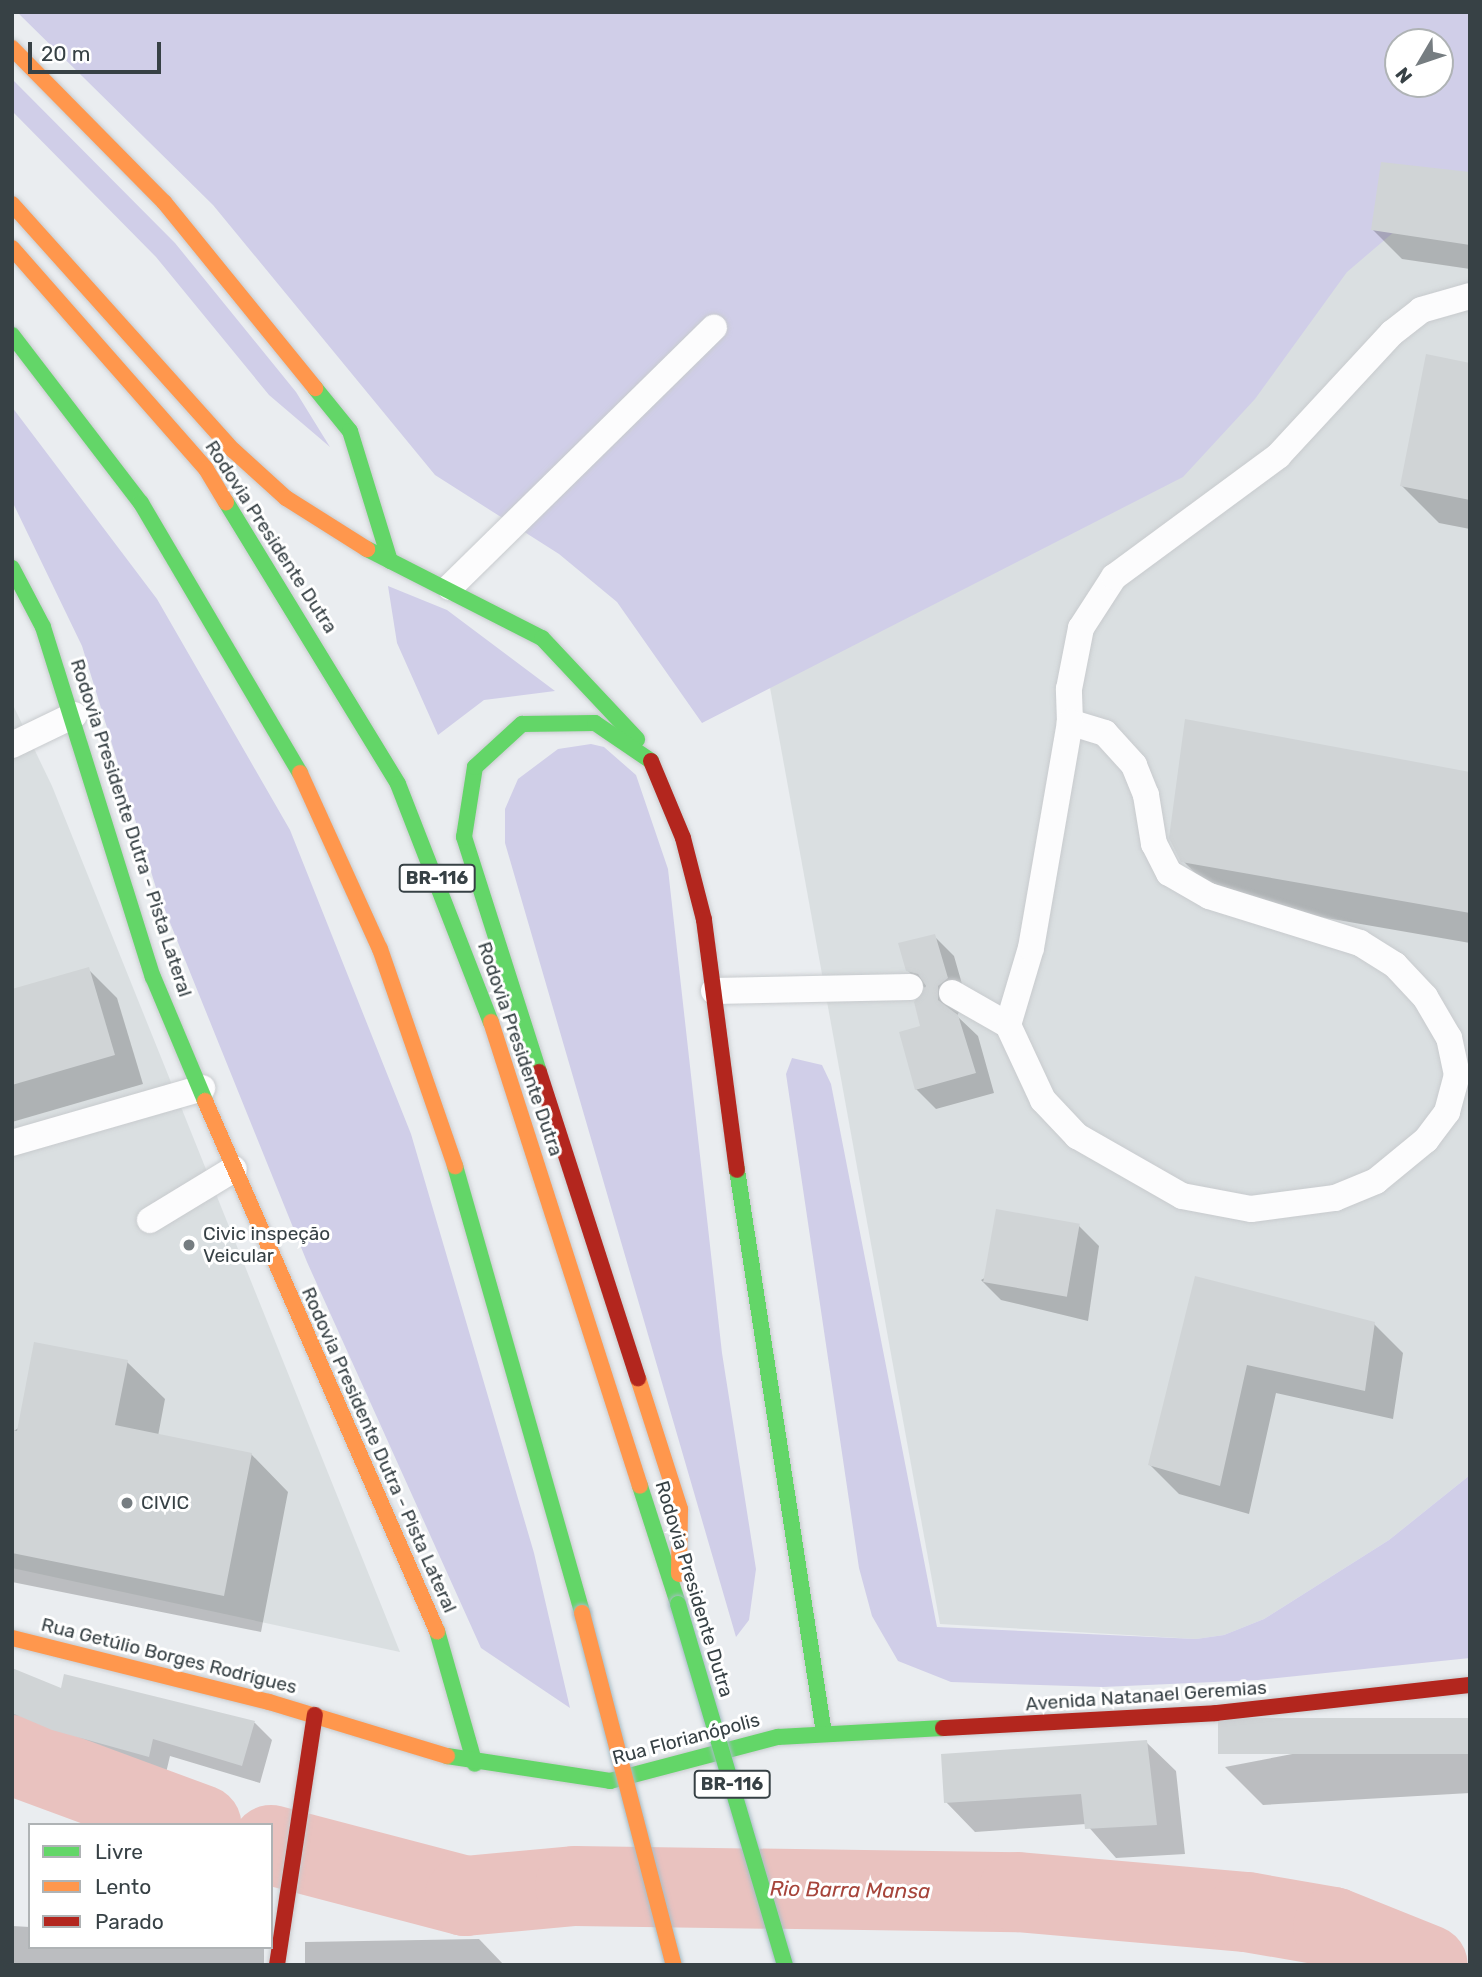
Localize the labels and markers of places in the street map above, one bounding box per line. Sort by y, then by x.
place label: Civic inspeção Veicular [203,1223,330,1267]
marker: Civic inspeção Veicular [181,1237,197,1253]
place label: CIVIC [141,1492,189,1514]
marker: CIVIC [119,1495,135,1511]

